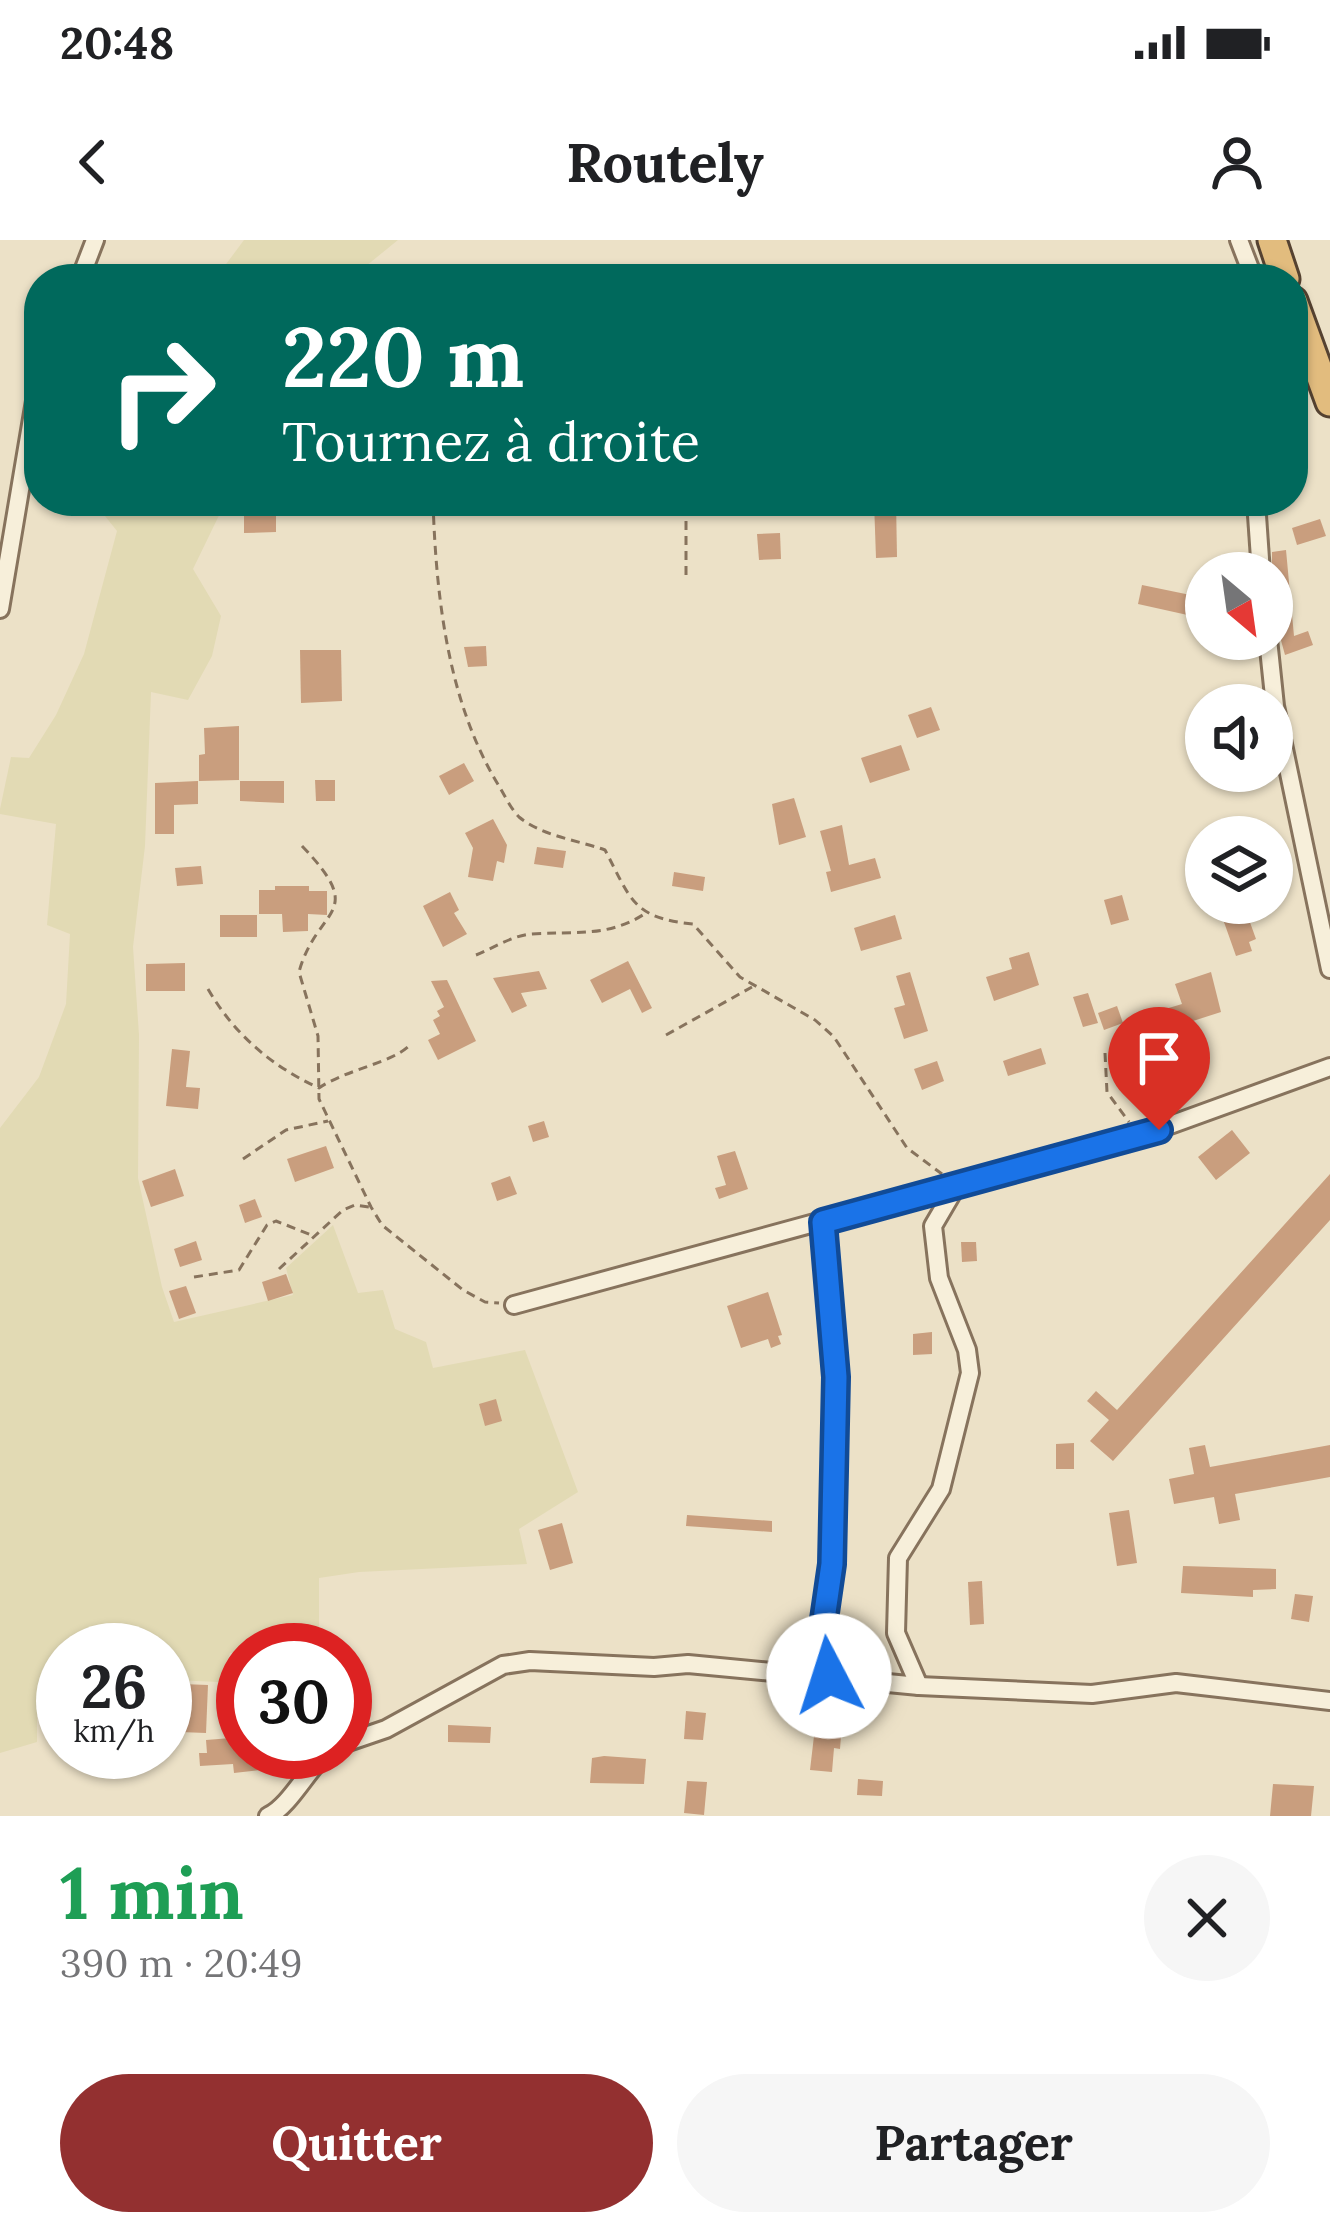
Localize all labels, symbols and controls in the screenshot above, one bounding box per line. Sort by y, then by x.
text: 20:48 [60,14,174,71]
text: Routely [566,128,764,197]
icon: back [60,129,126,195]
icon: person [1204,129,1270,195]
text: 220 m [282,302,524,410]
icon: right [84,312,240,468]
text: Tournez à droite [282,407,700,476]
north arrow [1185,552,1293,660]
map controls [1185,552,1293,924]
button: sound [1185,684,1293,792]
button: layers [1185,816,1293,924]
pin [1108,1007,1210,1130]
icon: arrive [1126,1025,1192,1091]
position arrow [766,1613,892,1739]
speed limit sign: 30 [216,1623,372,1779]
text: 26 [81,1648,147,1724]
text: km/h [73,1712,155,1750]
text: 1 min [60,1847,244,1939]
button: close [1144,1855,1270,1981]
text: 390 m · 20:49 [60,1938,302,1988]
button: Quitter [60,2074,653,2212]
button: Partager [677,2074,1270,2212]

